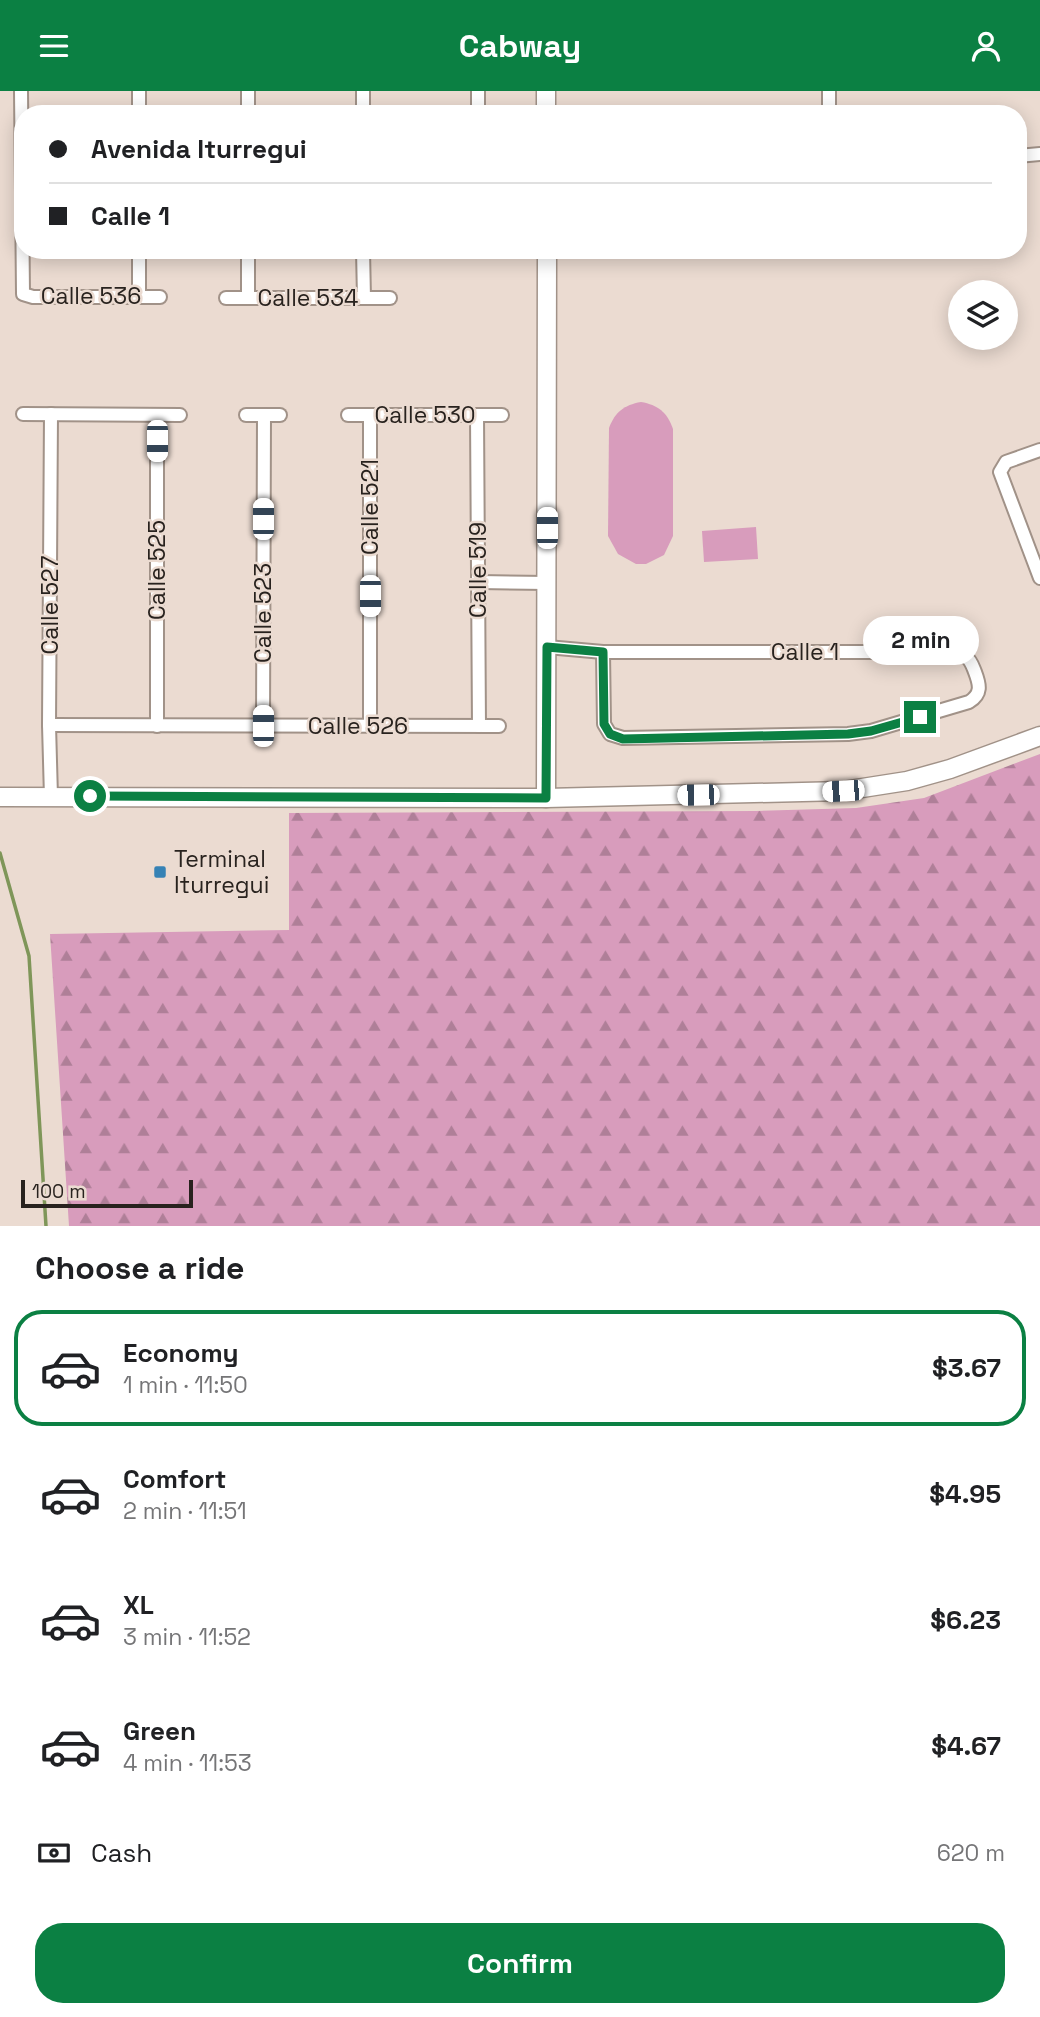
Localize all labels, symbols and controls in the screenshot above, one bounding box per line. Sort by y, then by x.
text: Cabway [459,26,581,66]
icon: menu [35,27,73,65]
icon: person [967,27,1005,65]
text: Avenida Iturregui [91,132,307,166]
text: Calle 1 [91,199,170,233]
map controls [948,280,1018,350]
button: layers [948,280,1018,350]
street label: Calle 536 [41,281,141,311]
street label: Calle 534 [258,283,358,313]
street label: Calle 530 [374,400,476,430]
car [147,420,168,462]
street label: Calle 521 [355,459,385,555]
car [253,498,274,540]
car [537,507,558,549]
street label: Calle 525 [142,520,172,620]
street label: Calle 519 [463,522,493,618]
street label: Calle 527 [35,555,65,655]
street label: Calle 523 [248,563,278,663]
car [360,575,381,617]
callout: 2 min [862,615,978,665]
text: 2 min [891,625,951,655]
street label: Calle 1 [771,637,839,667]
route end [904,701,936,733]
car [253,705,274,747]
street label: Calle 526 [308,711,408,741]
car [822,779,865,803]
route start [74,780,106,812]
car [677,784,720,806]
place label: Terminal Iturregui [174,844,269,900]
marker: Terminal Iturregui [152,864,168,880]
scale bar [21,1177,192,1209]
text: 100 m [32,1179,86,1204]
text: Choose a ride [35,1248,245,1288]
text: Economy [123,1336,239,1370]
icon: car [39,1337,102,1400]
text: $3.67 [932,1351,1001,1385]
text: 1 min · 11:50 [123,1370,248,1400]
text: Comfort [123,1462,226,1496]
icon: car [39,1463,102,1526]
text: $4.95 [929,1477,1001,1511]
text: 2 min · 11:51 [123,1496,247,1526]
text: XL [123,1588,154,1622]
icon: car [39,1589,102,1652]
text: $6.23 [930,1603,1001,1637]
text: 3 min · 11:52 [123,1622,251,1652]
text: Green [123,1714,196,1748]
icon: car [39,1715,102,1778]
text: $4.67 [931,1729,1001,1763]
text: 4 min · 11:53 [123,1748,252,1778]
icon: cash [35,1834,73,1872]
text: Cash [91,1836,152,1870]
text: 620 m [937,1838,1005,1868]
button: Confirm [35,1923,1005,2003]

